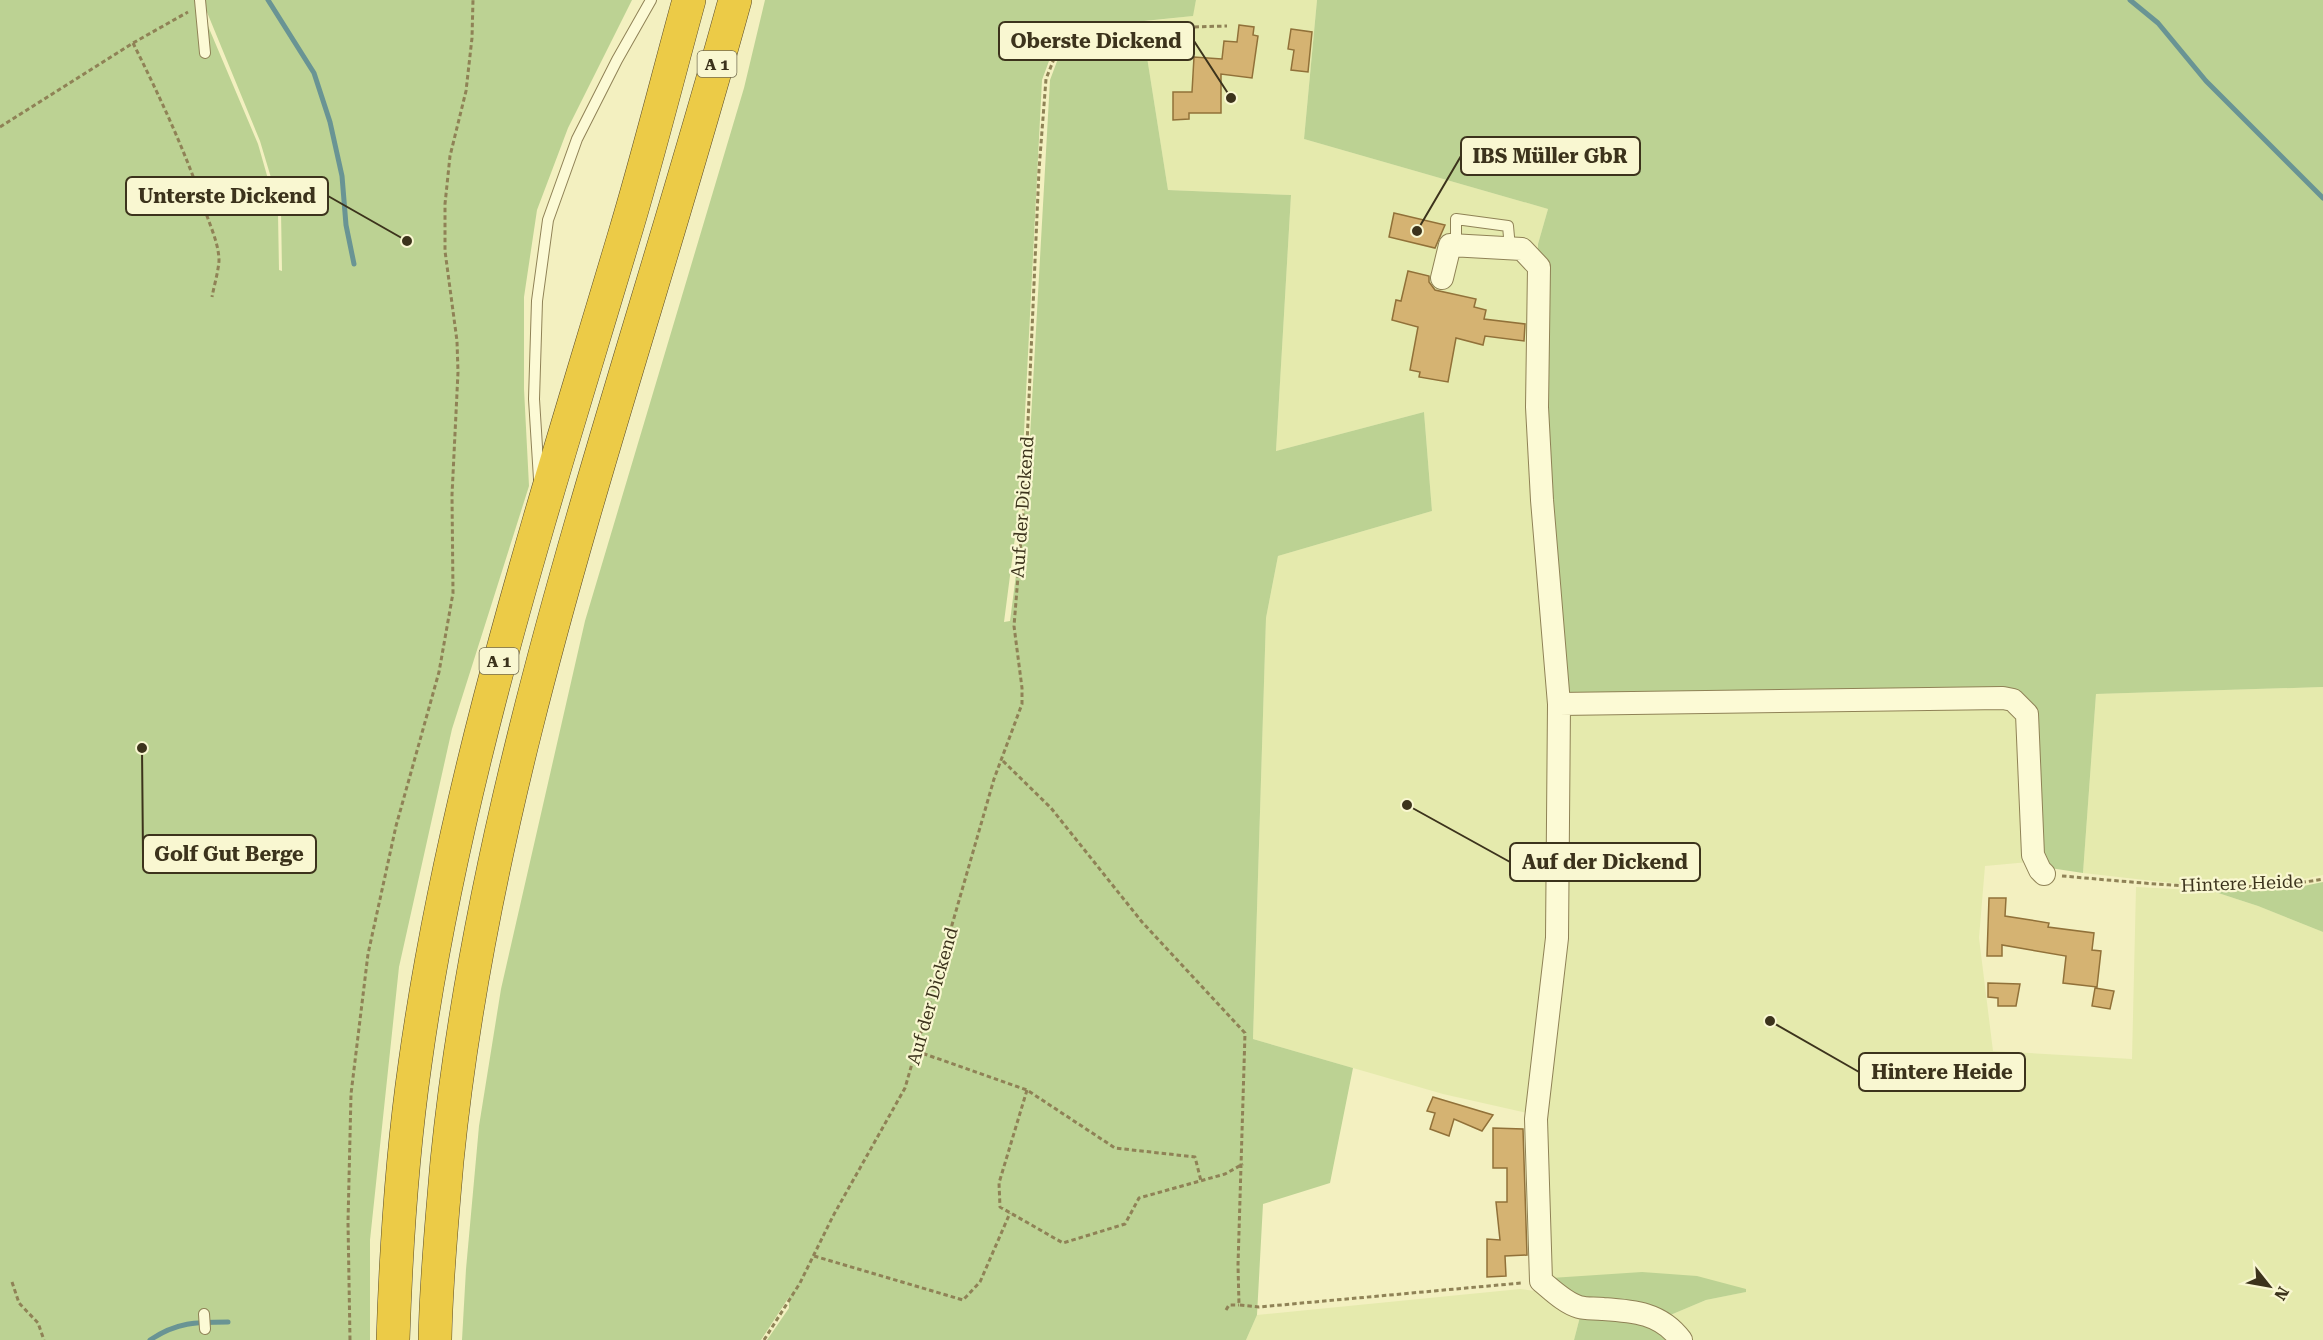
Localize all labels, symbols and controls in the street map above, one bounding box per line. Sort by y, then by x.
callout: Oberste Dickend [999,22,1194,60]
text: Oberste Dickend [1010,29,1182,53]
road number: A 1 [698,51,736,77]
callout: IBS Müller GbR [1461,137,1640,175]
text: IBS Müller GbR [1472,144,1628,168]
callout: Unterste Dickend [126,177,328,215]
text: Unterste Dickend [138,184,317,208]
street label: Auf der Dickend [1007,435,1037,579]
road number: A 1 [480,648,518,674]
callout: Golf Gut Berge [143,835,316,873]
text: Golf Gut Berge [154,842,304,866]
callout: Auf der Dickend [1510,843,1700,881]
text: Auf der Dickend [1522,850,1689,874]
street label: Hintere Heide [2181,870,2304,896]
street label: Auf der Dickend [902,924,962,1067]
callout: Hintere Heide [1859,1053,2025,1091]
text: Hintere Heide [1871,1060,2013,1084]
north arrow [2239,1256,2299,1316]
text: N [2270,1283,2293,1304]

